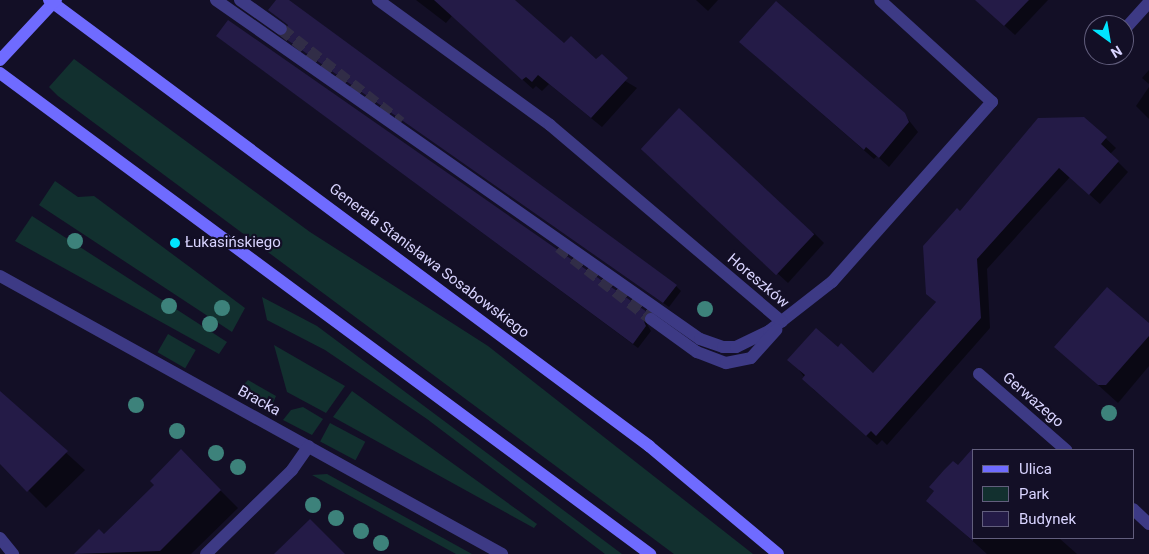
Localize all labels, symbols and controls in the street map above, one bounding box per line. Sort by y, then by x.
north arrow [1084,15,1134,65]
text: N [1108,42,1125,61]
street label: Generała Stanisława Sosabowskiego [325,180,533,342]
place label: Łukasińskiego [185,234,281,252]
marker: Łukasińskiego [169,237,181,249]
street label: Horeszków [724,250,792,312]
street label: Gerwazego [999,369,1067,431]
street label: Bracka [235,382,283,420]
legend [972,449,1134,539]
text: Ulica [1019,460,1052,478]
text: Park [1019,485,1049,503]
text: Budynek [1019,510,1076,528]

